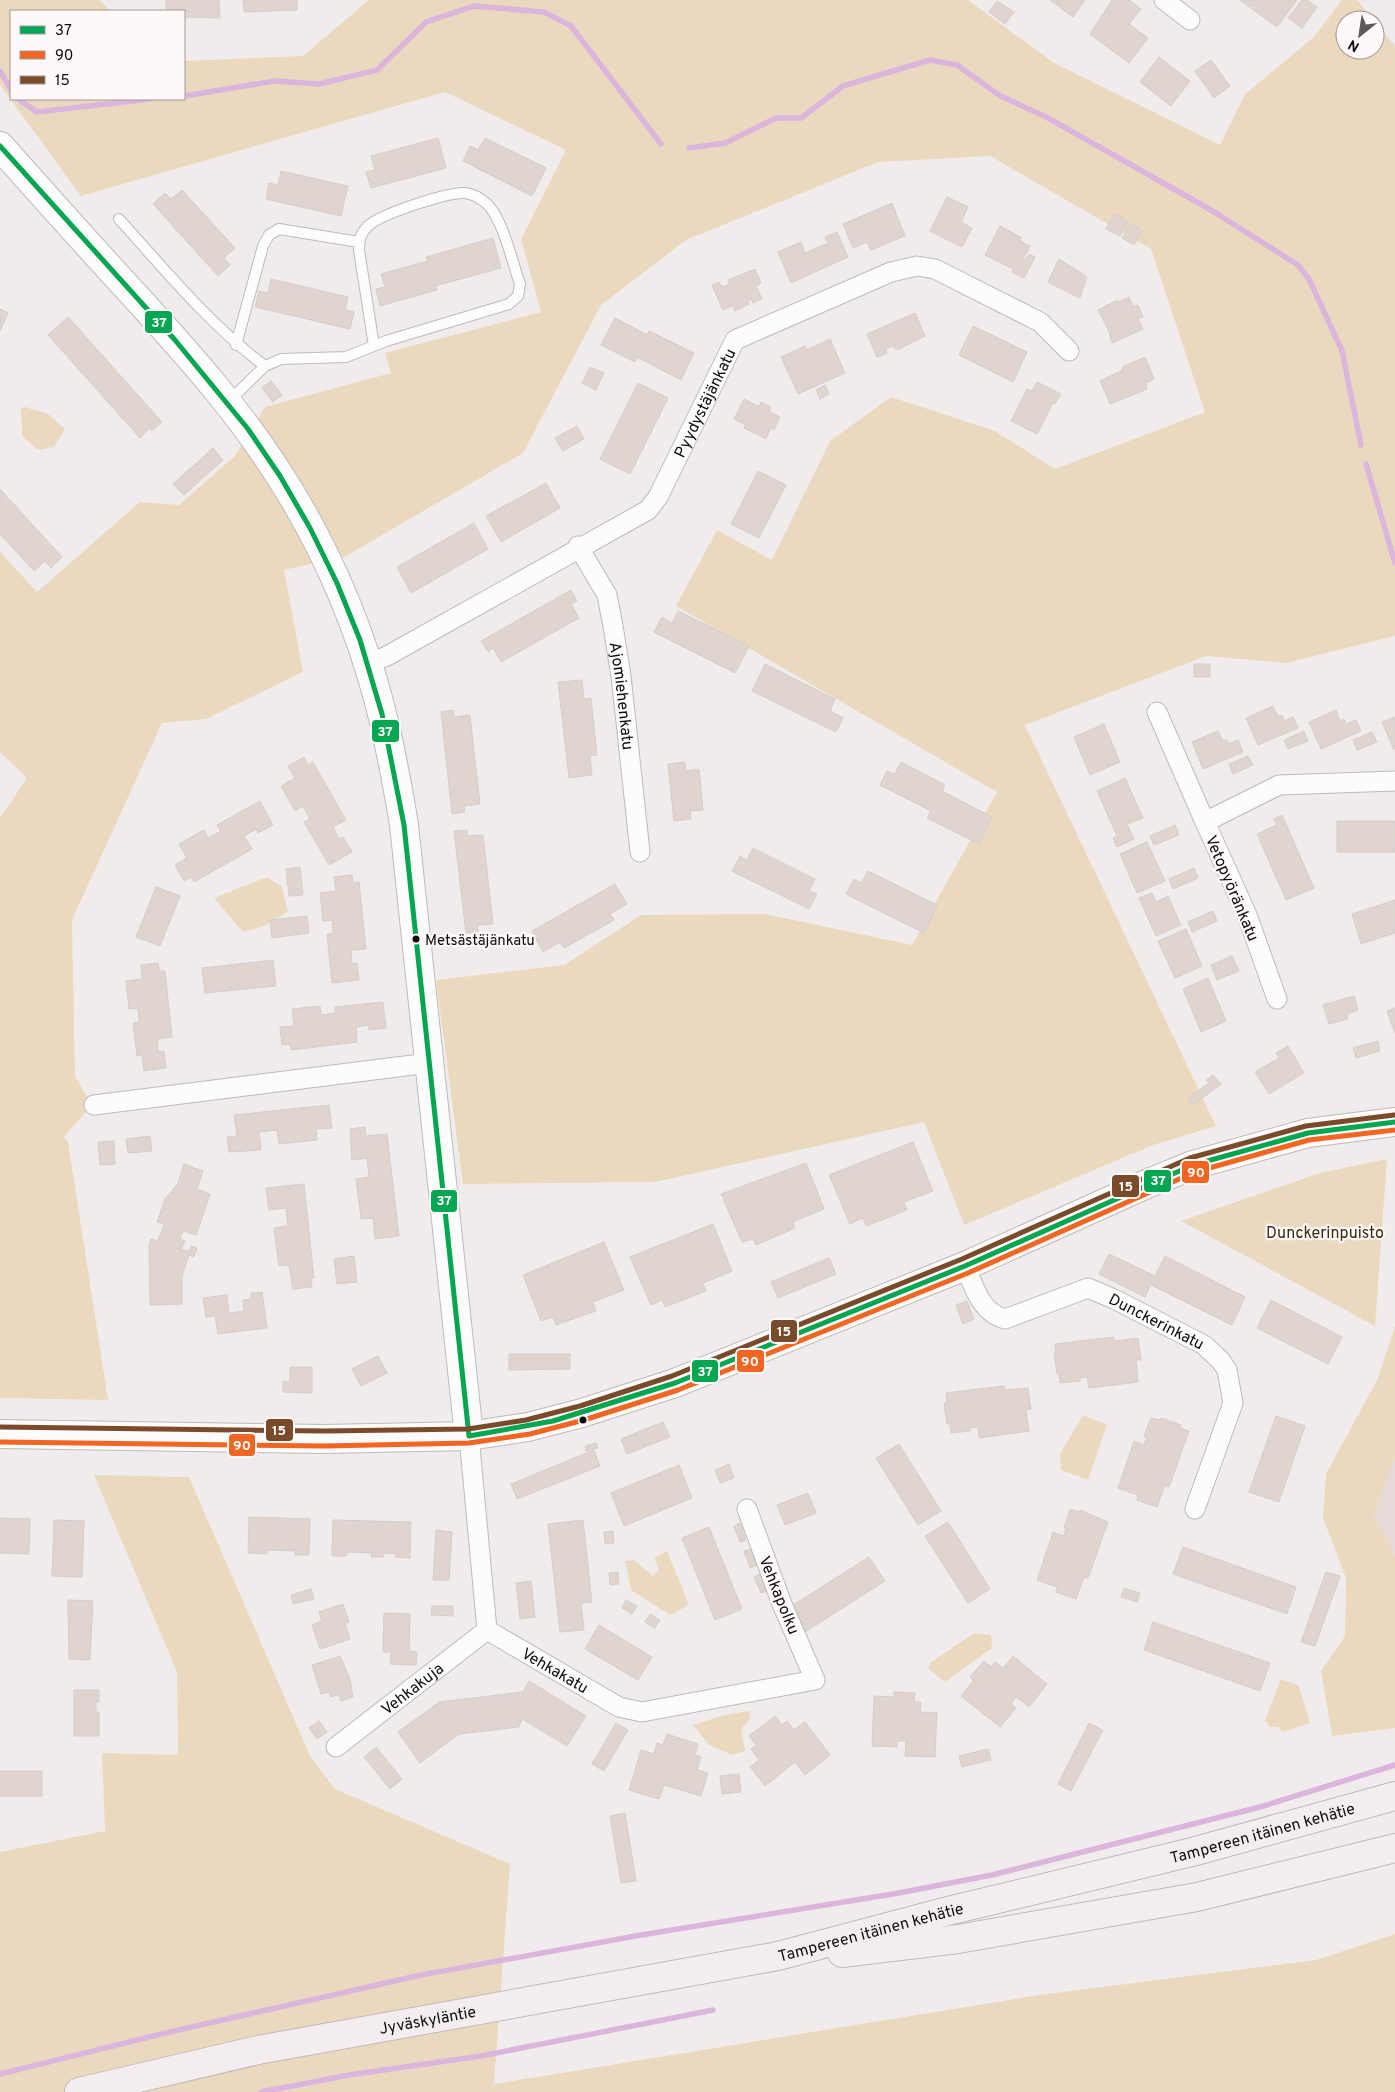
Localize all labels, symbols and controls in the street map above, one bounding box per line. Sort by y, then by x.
legend [10,10,185,100]
north arrow [1335,10,1385,60]
text: 37 [55,22,72,41]
text: N [1346,35,1363,55]
text: 90 [55,47,73,66]
text: 15 [55,72,70,91]
line badge: 37 [144,310,173,334]
text: 37 [151,315,167,332]
street label: Pyydystäjänkatu [671,346,741,462]
street label: Ajomiehenkatu [604,641,637,751]
line badge: 37 [371,719,400,743]
text: 37 [377,724,393,741]
street label: Vetopyöränkatu [1200,833,1262,945]
place label: Metsästäjänkatu [425,932,535,951]
marker: Metsästäjänkatu [411,934,421,944]
line badge: 90 [1181,1160,1210,1184]
text: 90 [1187,1165,1205,1182]
line badge: 37 [1143,1169,1172,1193]
text: 37 [1150,1173,1166,1190]
line badge: 15 [1111,1174,1140,1198]
text: 15 [1119,1179,1133,1196]
line badge: 37 [430,1189,458,1213]
text: 37 [436,1193,452,1210]
park label: Dunckerinpuisto [1266,1224,1384,1244]
street label: Dunckerinkatu [1105,1290,1207,1355]
line badge: 15 [770,1319,798,1343]
text: 15 [777,1324,791,1341]
line badge: 90 [736,1349,765,1373]
text: 90 [741,1354,759,1371]
line badge: 37 [691,1359,719,1383]
text: 37 [697,1364,713,1381]
unlabelled marker [578,1415,588,1425]
line badge: 15 [265,1418,294,1442]
text: 15 [272,1423,286,1440]
line badge: 90 [228,1433,256,1457]
text: 90 [233,1438,251,1455]
street label: Vehkapolku [753,1554,803,1638]
street label: Vehkakatu [517,1644,591,1699]
street label: Vehkakuja [378,1659,448,1720]
street label: Tampereen itäinen kehätie [1168,1800,1357,1869]
street label: Tampereen itäinen kehätie [776,1900,966,1968]
street label: Jyväskyläntie [378,2003,478,2040]

